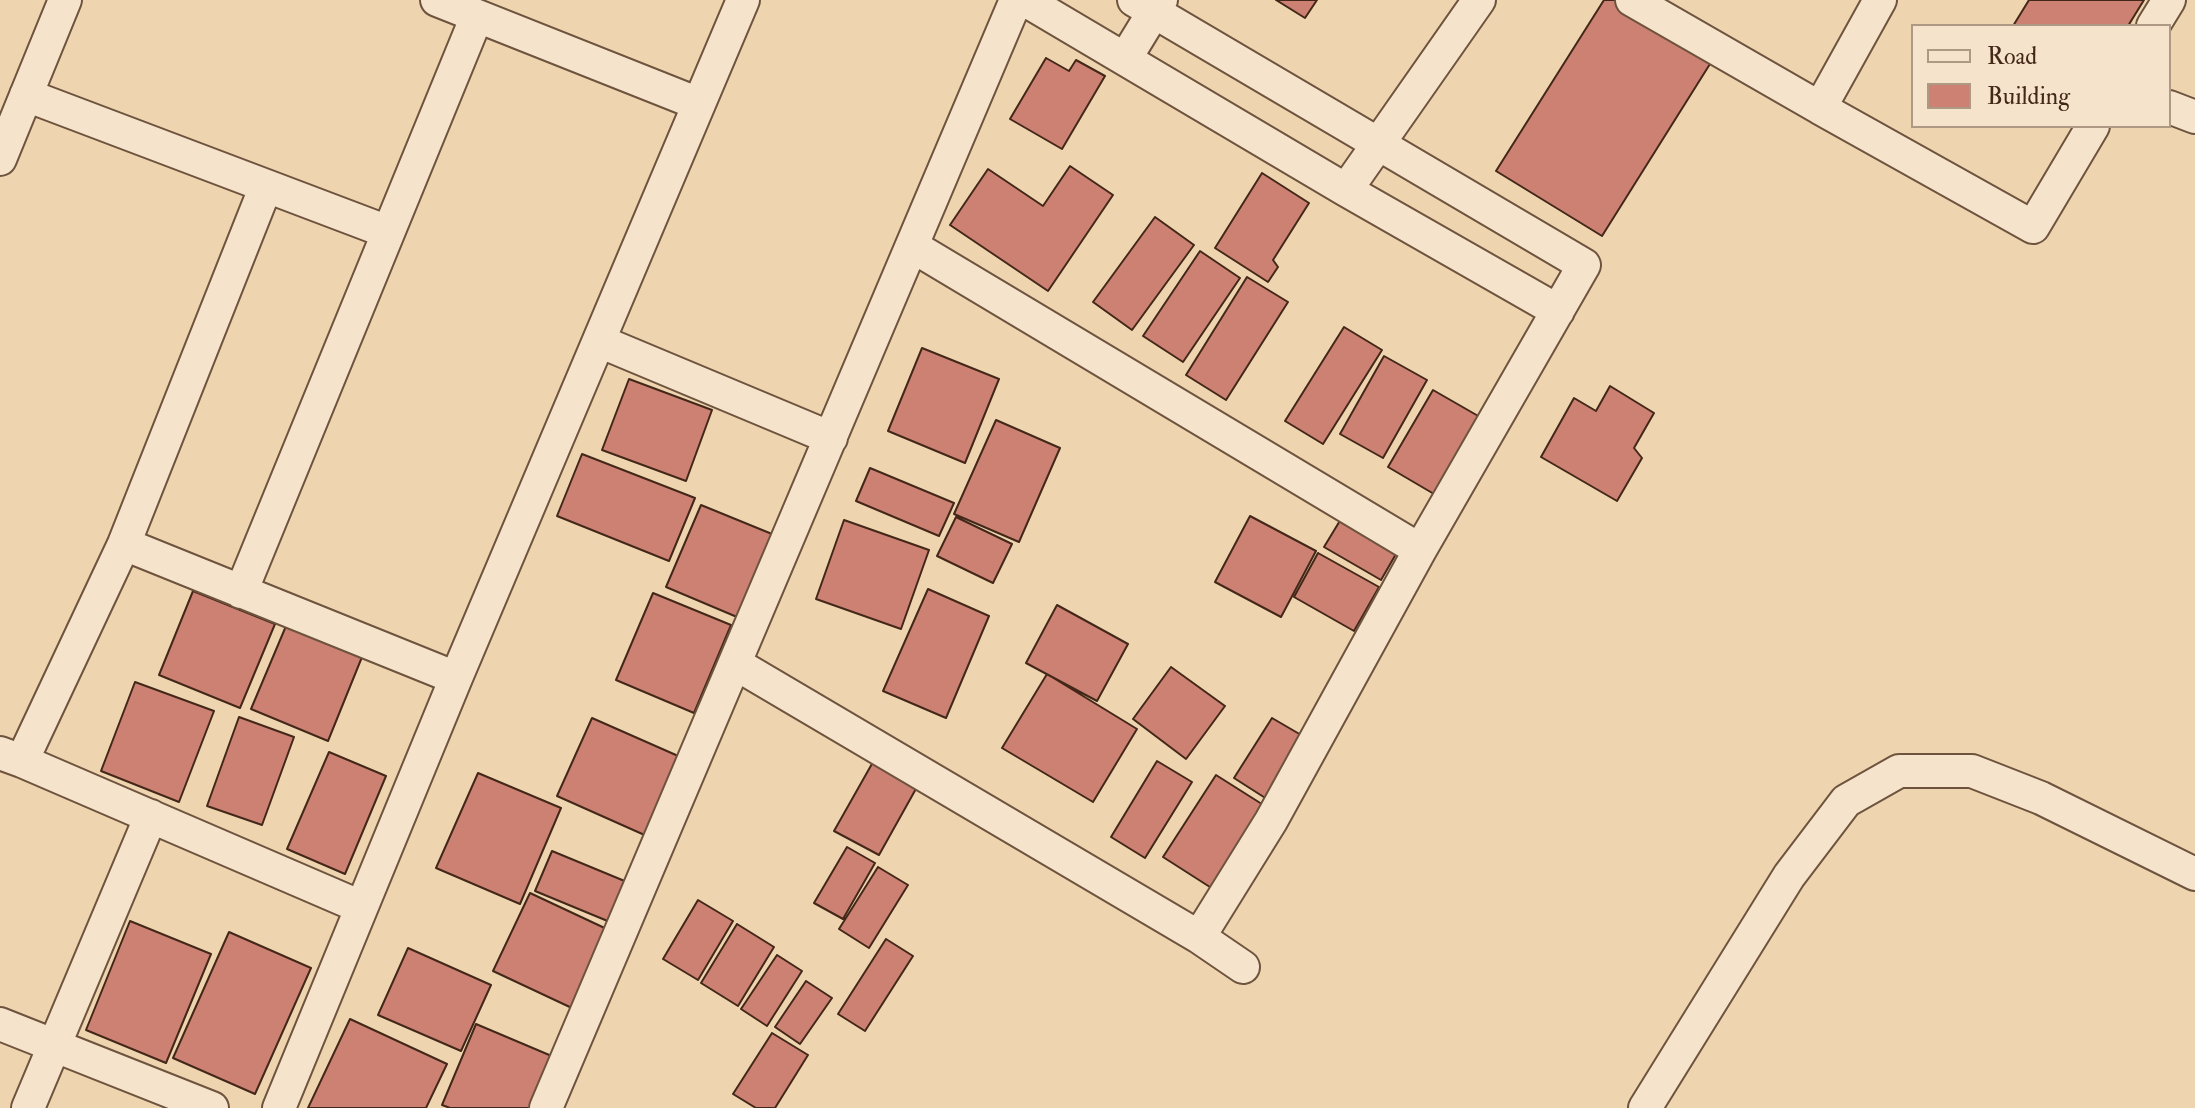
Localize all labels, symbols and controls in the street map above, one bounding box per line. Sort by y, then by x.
legend [1911,24,2171,128]
text: Road [1987,41,2037,72]
text: Building [1987,81,2070,112]

